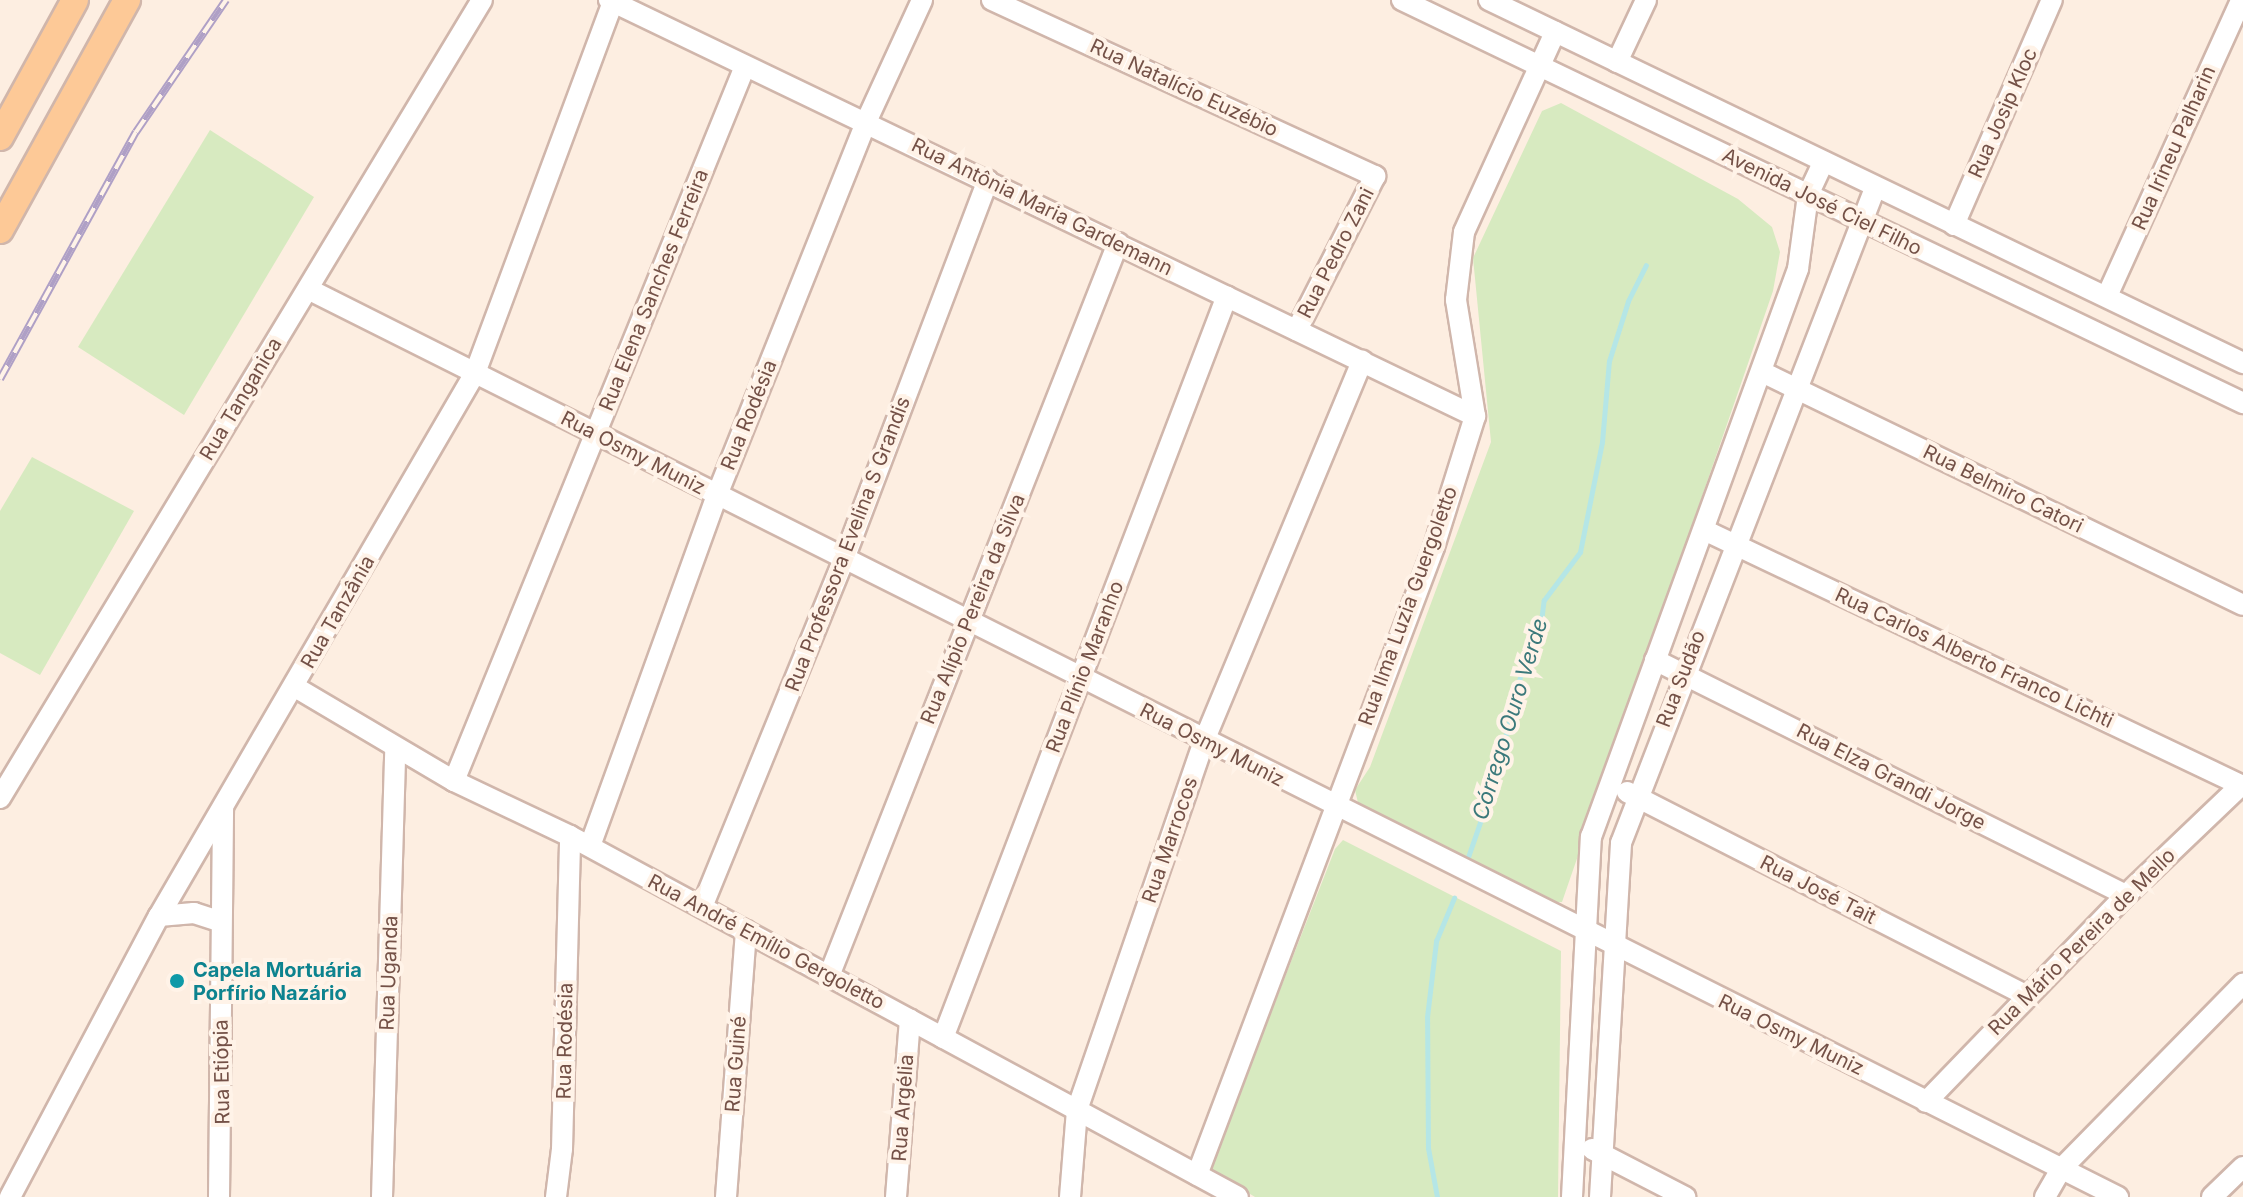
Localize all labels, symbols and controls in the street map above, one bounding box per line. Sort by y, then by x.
street label: Rua Natalício Euzébio [1086,34,1282,142]
street label: Rua Josip Kloc [1964,44,2042,182]
street label: Rua Irineu Palharin [2127,62,2221,234]
street label: Rua Antônia Maria Gardemann [908,133,1176,281]
street label: Avenida José Ciel Filho [1718,143,1926,261]
street label: Rua Elena Sanches Ferreira [594,166,714,414]
street label: Rua Pedro Zani [1293,184,1379,322]
street label: Rua Tanganica [195,333,287,465]
street label: Rua Rodésia [716,356,782,474]
street label: Rua Professora Evelina S Grandis [781,393,915,695]
street label: Rua Osmy Muniz [557,406,709,500]
street label: Rua Belmiro Catori [1919,440,2087,538]
street label: Rua Ilma Luzia Guergoletto [1353,483,1463,729]
street label: Rua Alípio Pereira da Silva [916,490,1030,728]
street label: Rua Tanzânia [296,551,380,673]
street label: Rua Plínio Maranho [1041,578,1129,756]
street label: Rua Carlos Alberto Franco Lichti [1831,583,2117,733]
water label: Córrego Ouro Verde [1467,615,1553,823]
street label: Rua Sudão [1652,627,1710,731]
street label: Rua Osmy Muniz [1136,698,1288,792]
street label: Rua Elza Grandi Jorge [1792,719,1990,835]
street label: Rua Marrocos [1137,774,1203,906]
street label: Rua Mário Pereira de Mello [1984,844,2180,1040]
street label: Rua José Tait [1756,851,1880,929]
street label: Rua André Emílio Gergoletto [644,869,888,1015]
street label: Rua Uganda [375,915,403,1031]
place label: Capela Mortuária Porfírio Nazário [193,958,362,1005]
marker: Capela Mortuária Porfírio Nazário [168,972,186,990]
street label: Rua Rodésia [552,982,578,1100]
street label: Rua Osmy Muniz [1714,989,1868,1081]
street label: Rua Guiné [721,1015,751,1113]
street label: Rua Etiópia [209,1019,235,1125]
street label: Rua Argélia [887,1054,919,1162]

